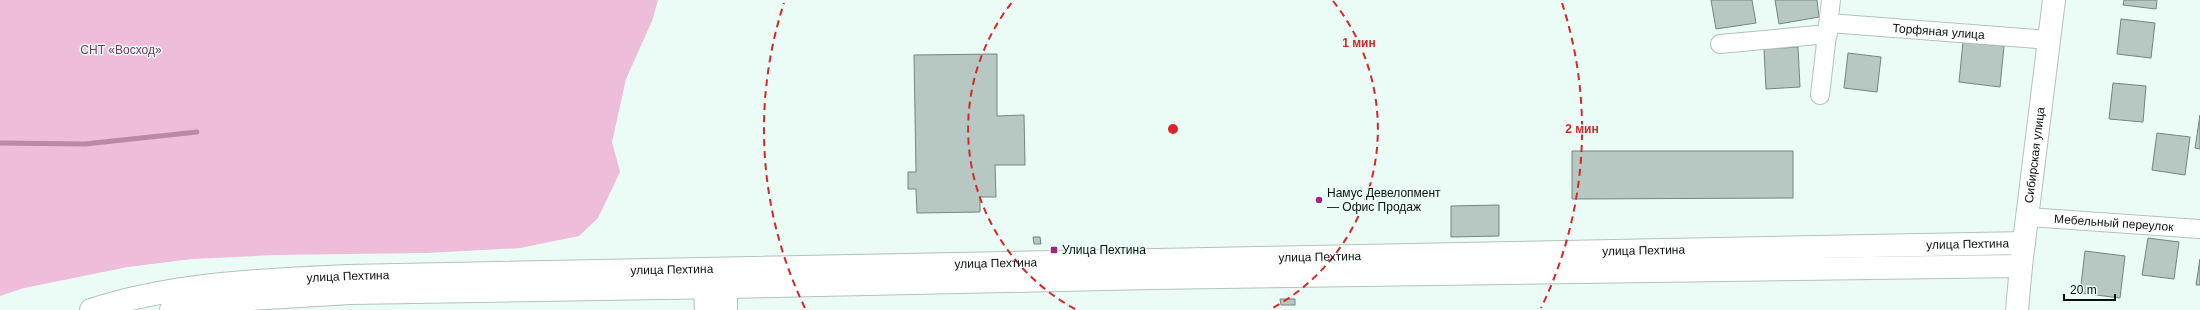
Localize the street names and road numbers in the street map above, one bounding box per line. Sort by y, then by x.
street label: Торфяная улица [1892,21,1986,42]
street label: Сибирская улица [2022,106,2048,204]
street label: Мебельный переулок [2054,212,2175,234]
street label: улица Пехтина [1926,236,2009,252]
street label: улица Пехтина [1602,243,1686,258]
street label: улица Пехтина [1278,249,1362,265]
street label: улица Пехтина [954,255,1038,271]
street label: улица Пехтина [630,262,714,277]
street label: улица Пехтина [306,268,390,285]

